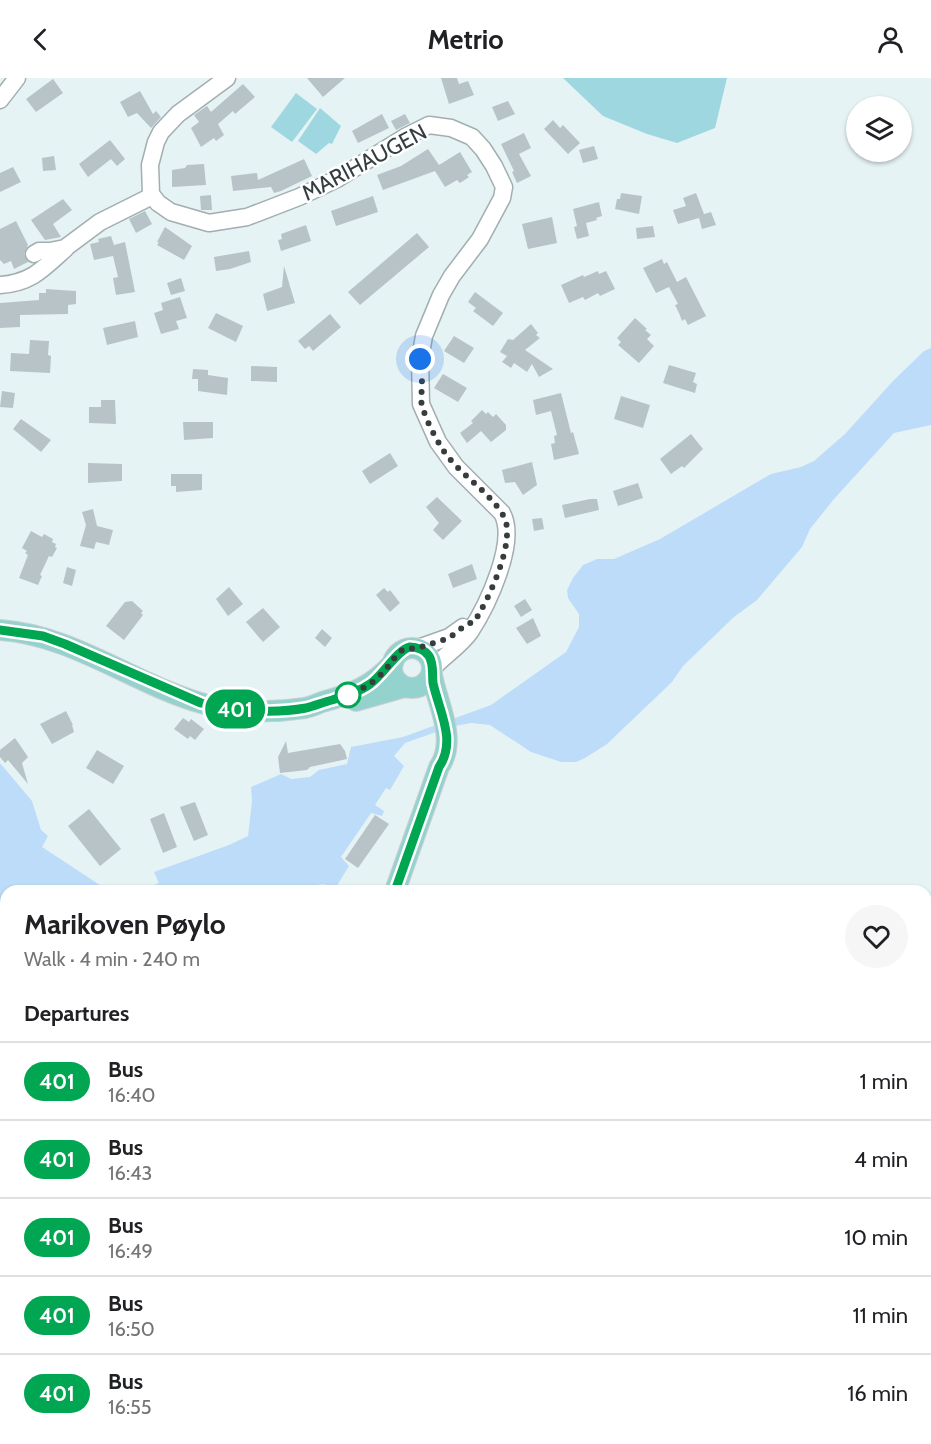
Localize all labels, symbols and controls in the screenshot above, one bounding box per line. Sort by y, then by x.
icon: back [24,23,57,56]
text: Metrio [427,23,504,56]
icon: person [874,23,907,56]
map controls [846,96,912,162]
button: layers [846,96,912,162]
street label: MARIHAUGEN [297,118,431,207]
your location [405,344,435,374]
unlabelled marker [335,682,361,708]
line badge: 401 [200,690,270,728]
text: 401 [217,697,253,722]
button: heart [845,905,908,968]
text: Marikoven Pøylo [24,907,226,941]
text: Walk · 4 min · 240 m [24,947,200,971]
text: Departures [24,1000,129,1027]
text: Bus [108,1056,143,1083]
text: 1 min [860,1068,908,1095]
text: 401 [39,1069,75,1094]
text: 16:40 [108,1083,156,1107]
text: Bus [108,1134,143,1161]
text: 4 min [854,1146,908,1173]
text: 401 [39,1147,75,1172]
text: 16:43 [108,1161,152,1185]
text: Bus [108,1212,143,1239]
text: 10 min [844,1224,908,1251]
text: 401 [39,1225,75,1250]
text: 16:49 [108,1239,153,1263]
text: Bus [108,1290,143,1317]
text: 11 min [852,1302,908,1329]
text: 401 [39,1303,75,1328]
text: 16:50 [108,1317,155,1341]
text: Bus [108,1368,143,1395]
text: 16 min [847,1380,908,1407]
text: 401 [39,1381,75,1406]
text: 16:55 [108,1395,152,1419]

